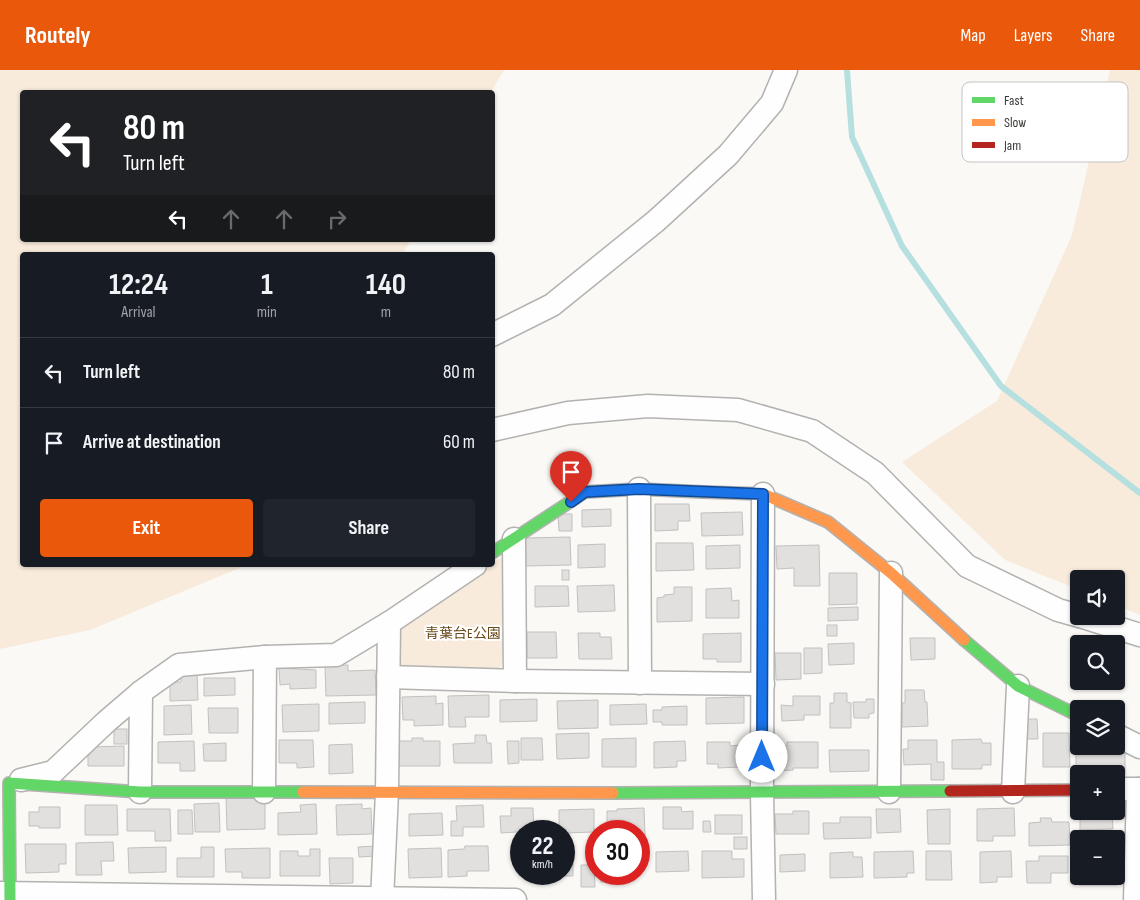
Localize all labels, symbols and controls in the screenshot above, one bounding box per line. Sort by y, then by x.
text: Routely [25,21,90,50]
text: Map [961,25,986,46]
text: Layers [1014,25,1053,46]
text: Share [1081,25,1115,46]
legend [962,82,1128,162]
text: Fast [1004,92,1024,109]
text: 80 m [123,107,185,150]
icon: left [40,110,105,175]
text: Slow [1004,114,1026,131]
text: Jam [1003,137,1021,154]
text: Turn left [123,150,185,177]
icon: left [164,205,192,233]
icon: ahead [217,205,245,233]
icon: ahead [270,205,298,233]
icon: right [323,205,351,233]
text: 12:24 [109,267,168,303]
text: 1 [261,267,273,303]
text: 140 [366,267,406,303]
text: Arrival [121,303,156,322]
text: min [257,303,277,322]
text: m [381,303,391,322]
icon: left [40,359,68,387]
text: Turn left [83,361,140,384]
text: 80 m [443,361,475,384]
icon: arrive [40,429,68,457]
text: Arrive at destination [83,431,221,454]
text: 60 m [443,431,475,454]
pin [550,451,592,502]
icon: arrive [557,458,585,486]
button: Exit [40,499,253,557]
button: Share [263,499,475,557]
map controls [1070,570,1125,885]
button: sound [1070,570,1125,625]
park label: 青葉台E公園 [425,625,501,642]
button: search [1070,635,1125,690]
button: layers [1070,700,1125,755]
position arrow [735,730,787,782]
button: + [1070,765,1125,820]
speed limit sign: 30 [585,820,650,885]
button: − [1070,830,1125,885]
text: 22 [532,831,553,862]
text: km/h [532,857,553,872]

